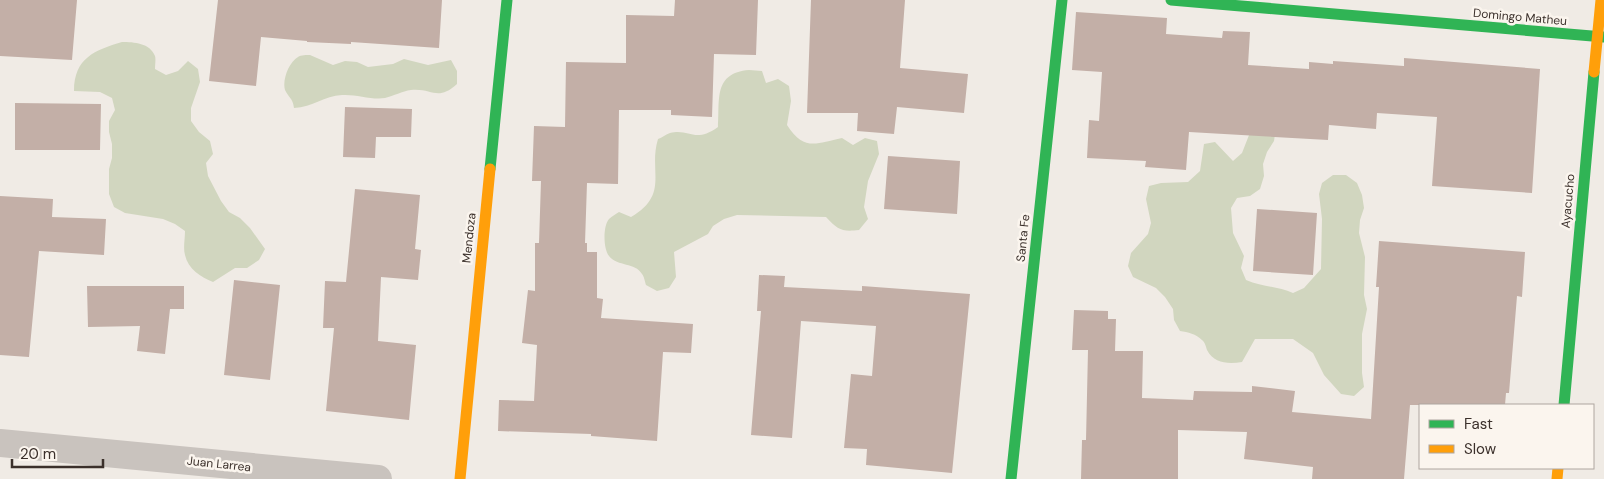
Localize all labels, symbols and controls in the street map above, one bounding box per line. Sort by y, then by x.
street label: Domingo Matheu [1472,5,1568,29]
street label: Ayacucho [1558,173,1578,229]
street label: Mendoza [458,212,480,264]
street label: Santa Fe [1013,213,1033,263]
legend [1419,404,1594,469]
text: Fast [1464,414,1493,434]
scale bar [12,436,104,468]
text: Slow [1464,439,1497,459]
text: 20 m [20,444,56,464]
street label: Juan Larrea [186,453,252,475]

